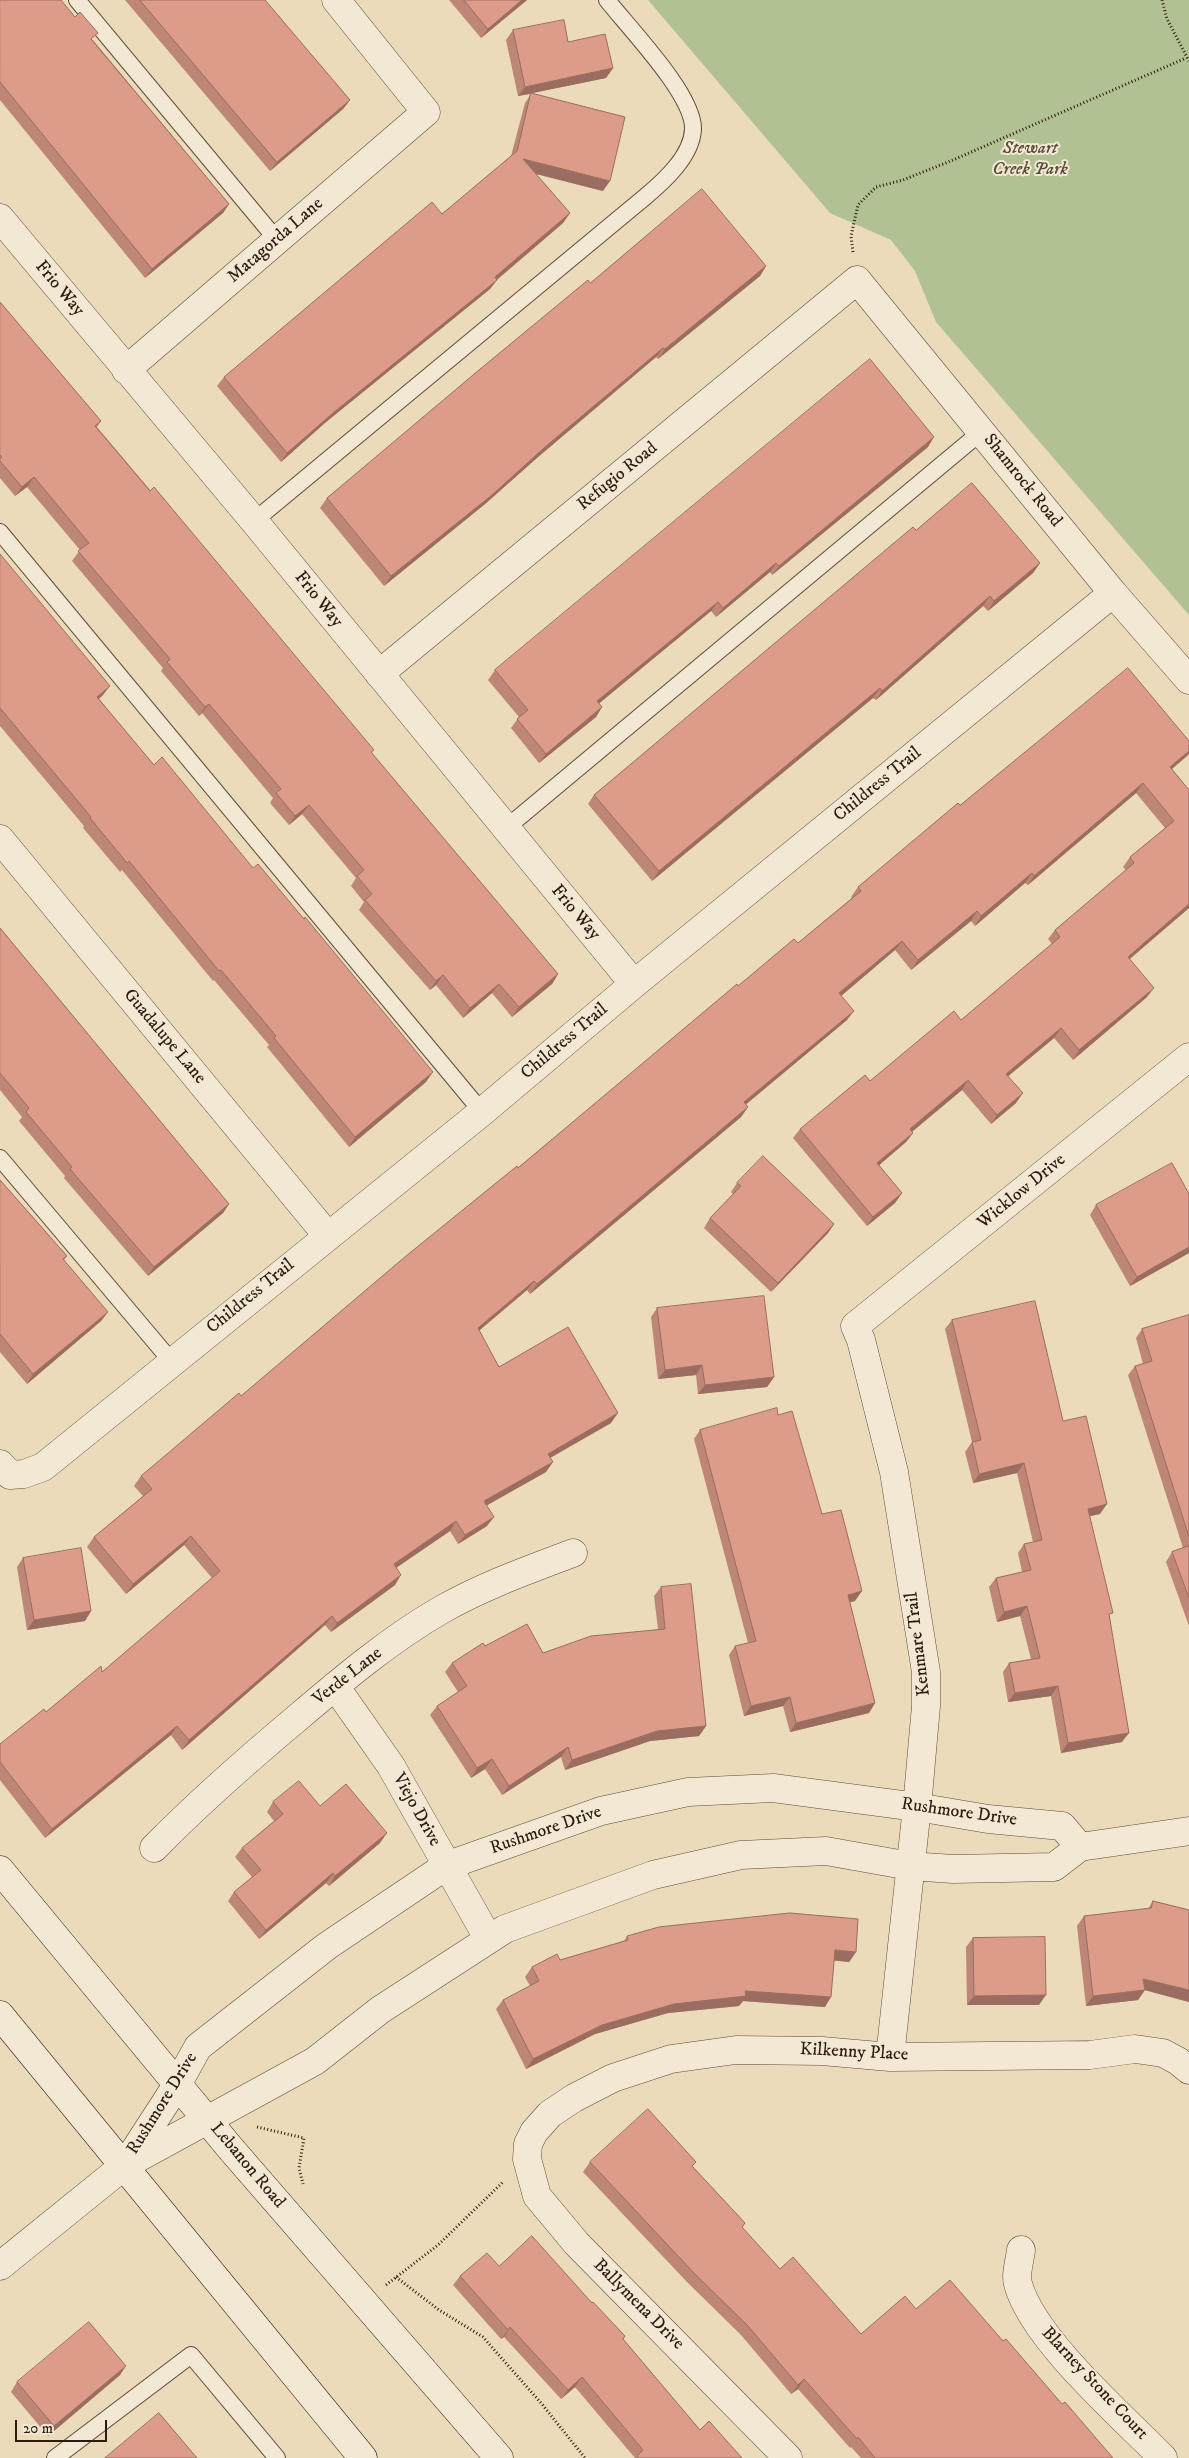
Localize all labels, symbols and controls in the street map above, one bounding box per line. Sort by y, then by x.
park label: Stewart Creek Park [992,138,1068,180]
street label: Matagorda Lane [224,194,328,288]
street label: Frio Way [30,257,88,321]
street label: Shamrock Road [978,430,1066,532]
street label: Refugio Road [573,438,663,516]
street label: Frio Way [289,568,347,632]
street label: Childress Trail [830,743,926,827]
street label: Frio Way [546,881,604,945]
street label: Guadalupe Lane [118,985,210,1089]
street label: Childress Trail [517,999,613,1085]
street label: Wicklow Drive [974,1150,1070,1234]
street label: Childress Trail [203,1255,299,1339]
street label: Kenmare Trail [902,1591,936,1697]
street label: Verde Lane [309,1643,387,1711]
street label: Viejo Drive [387,1770,445,1850]
street label: Rushmore Drive [900,1794,1018,1832]
street label: Rushmore Drive [487,1802,605,1860]
street label: Kilkenny Place [799,2039,909,2067]
street label: Rushmore Drive [123,2049,203,2159]
street label: Lebanon Road [205,2119,289,2213]
street label: Ballymena Drive [588,2255,688,2355]
street label: Blarney Stone Court [1036,2323,1152,2445]
scale bar [18,2410,110,2442]
text: 20 m [23,2419,53,2438]

